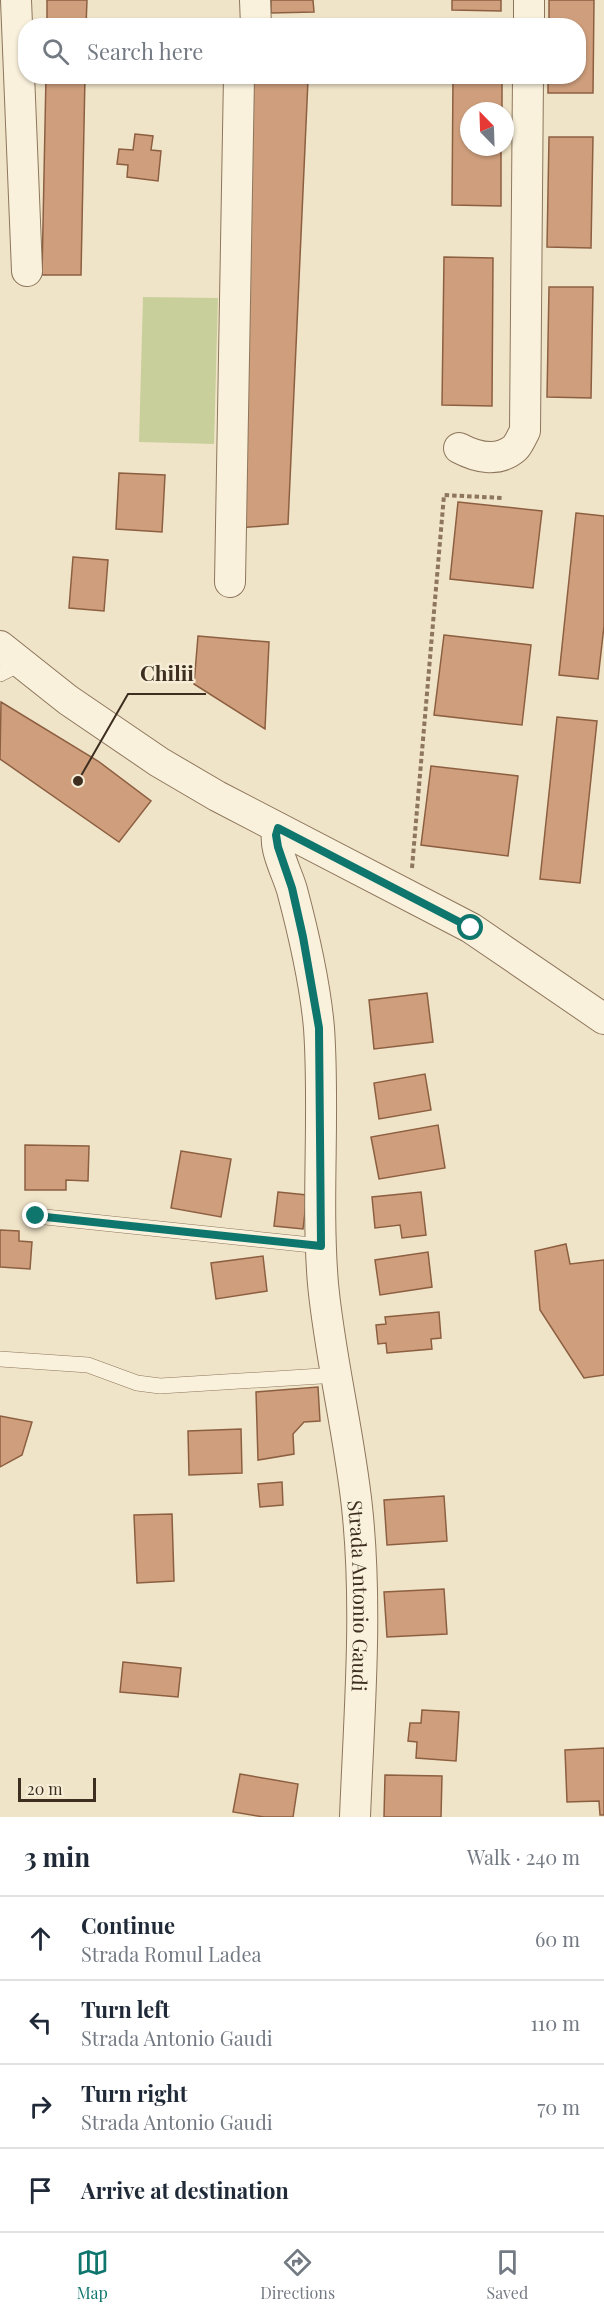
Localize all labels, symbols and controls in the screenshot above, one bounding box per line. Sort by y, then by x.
search box [18,18,586,84]
icon: search [39,35,72,68]
text: Search here [87,36,203,66]
north arrow [460,102,514,156]
callout: Chilii [128,655,206,694]
text: Chilii [140,658,194,686]
route start [457,914,483,940]
route end [22,1202,48,1228]
street label: Strada Antonio Gaudi [343,1499,376,1692]
scale bar [18,1775,96,1802]
text: 20 m [27,1778,62,1799]
text: 3 min [24,1839,90,1874]
text: Walk · 240 m [467,1843,580,1870]
text: Continue [81,1910,175,1940]
icon: ahead [24,1922,57,1955]
text: 60 m [535,1925,580,1952]
text: Strada Romul Ladea [81,1940,261,1967]
text: Turn left [81,1994,170,2024]
icon: left [24,2006,57,2039]
text: 110 m [530,2009,580,2036]
text: Strada Antonio Gaudi [81,2024,273,2051]
text: Turn right [81,2078,187,2108]
icon: right [24,2090,57,2123]
text: 70 m [537,2093,580,2120]
text: Strada Antonio Gaudi [81,2108,273,2135]
icon: arrive [24,2174,57,2207]
text: Arrive at destination [81,2175,289,2205]
tab: Map [76,2246,109,2303]
tab: Directions [260,2246,335,2303]
tab: Saved [487,2246,528,2303]

